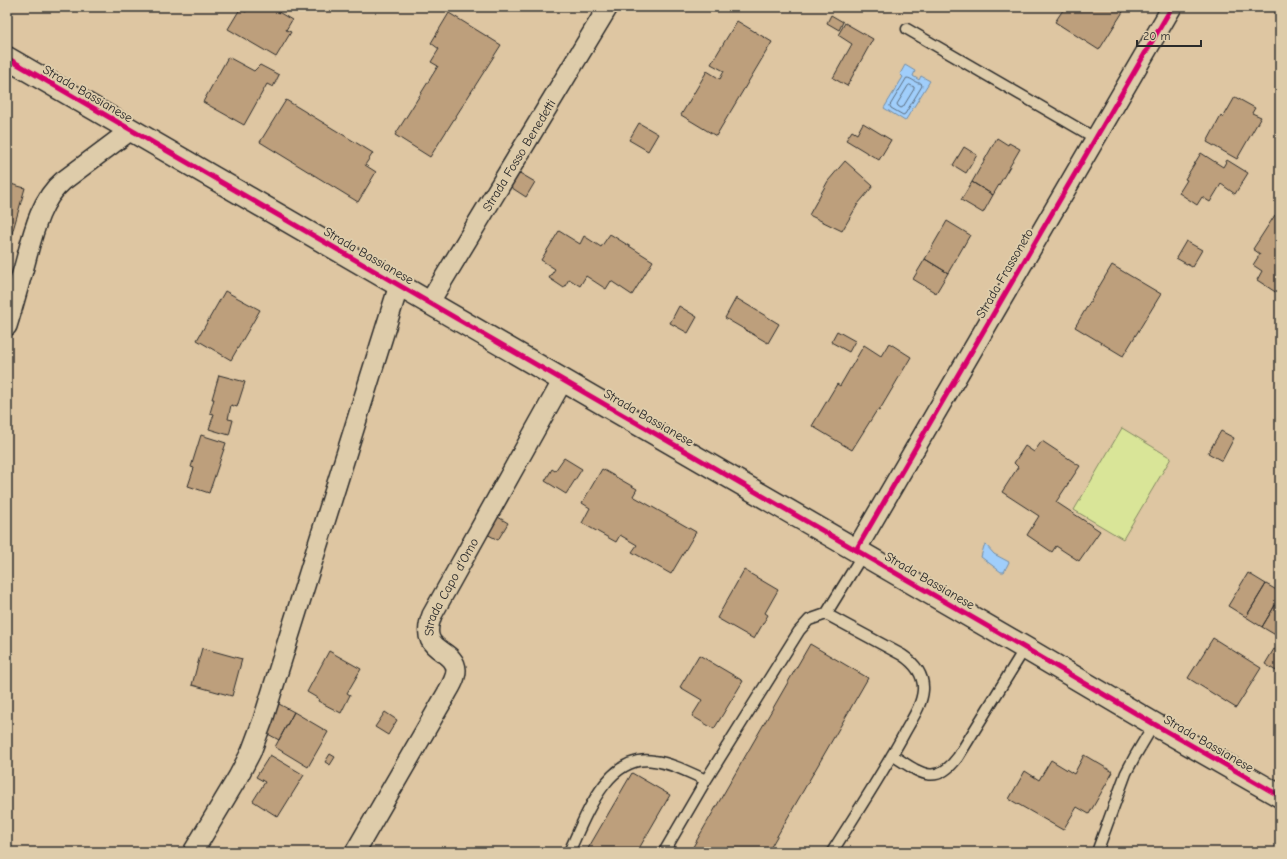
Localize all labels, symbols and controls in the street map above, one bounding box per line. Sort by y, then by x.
scale bar [1137,22,1201,48]
text: 20 m [1143,29,1171,43]
street label: Strada Bassianese [40,62,136,125]
street label: Strada Fosso Benedetti [479,96,559,214]
street label: Strada Bassianese [321,224,417,287]
street label: Strada Frassoneto [973,226,1036,321]
street label: Strada Bassianese [601,386,697,449]
street label: Strada Capo d'Omo [421,535,482,636]
street label: Strada Bassianese [882,549,978,612]
street label: Strada Bassianese [1161,712,1257,775]

